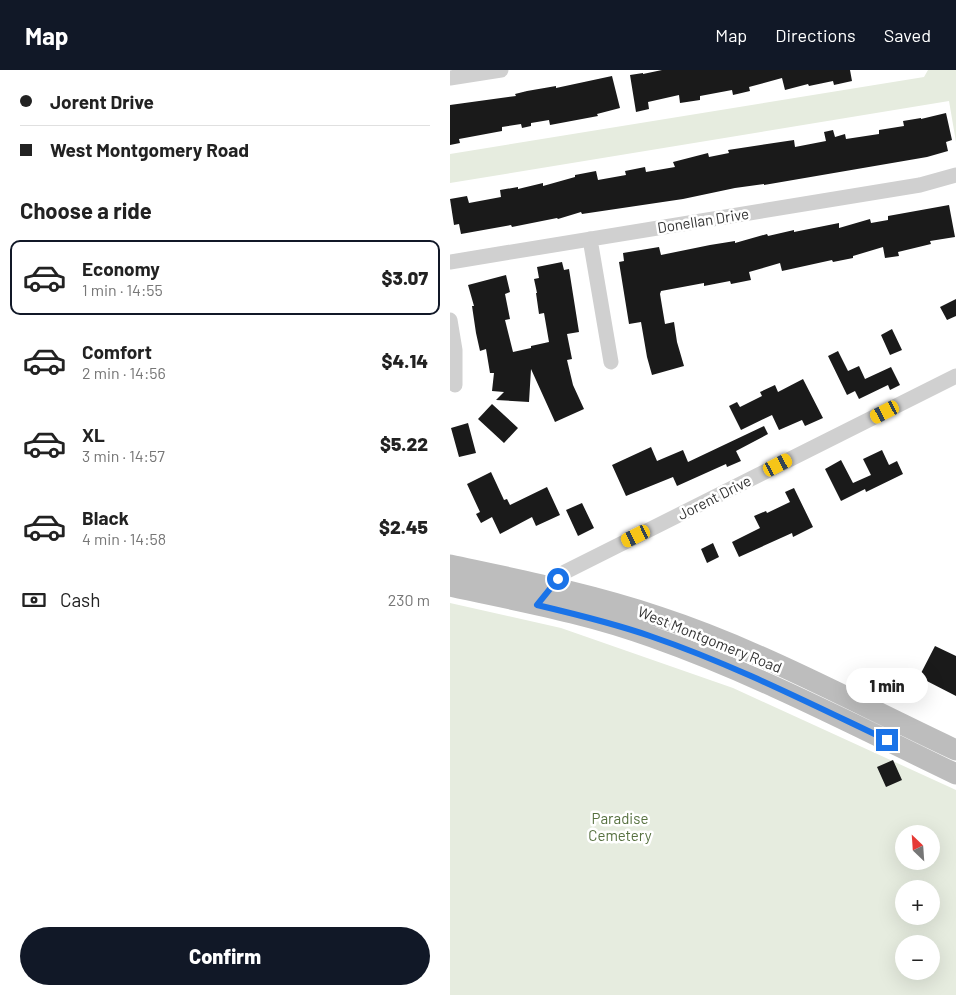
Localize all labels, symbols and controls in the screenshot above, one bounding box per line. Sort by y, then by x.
text: Map [25,21,68,50]
text: Map [715,24,747,46]
text: Directions [775,24,856,46]
text: Saved [884,24,931,46]
text: Jorent Drive [50,90,154,113]
text: West Montgomery Road [50,138,249,161]
text: Choose a ride [20,197,152,223]
street label: Donellan Drive [656,204,750,236]
icon: car [22,255,67,300]
text: Economy [82,257,160,280]
text: $3.07 [382,266,428,289]
text: 1 min · 14:55 [82,280,163,299]
icon: car [22,338,67,383]
text: Comfort [82,340,152,363]
text: $4.14 [382,349,428,372]
text: 2 min · 14:56 [82,363,166,382]
car [868,399,901,425]
icon: car [22,421,67,466]
text: XL [82,423,105,446]
text: $5.22 [380,432,428,455]
text: 3 min · 14:57 [82,446,165,465]
car [761,452,794,478]
street label: Jorent Drive [674,471,754,523]
icon: car [22,504,67,549]
text: Black [82,506,129,529]
text: $2.45 [379,515,428,538]
car [619,523,652,549]
text: 4 min · 14:58 [82,529,166,548]
route start [547,568,569,590]
icon: cash [20,586,48,614]
text: Cash [60,588,101,611]
text: 230 m [388,590,430,609]
street label: West Montgomery Road [635,602,785,676]
callout: 1 min [846,668,928,702]
text: 1 min [869,676,905,695]
route end [876,729,898,751]
park label: Paradise Cemetery [588,809,652,844]
north arrow [895,825,940,870]
map controls [895,825,940,980]
button: + [895,880,940,925]
button: Confirm [20,927,430,985]
button: − [895,935,940,980]

